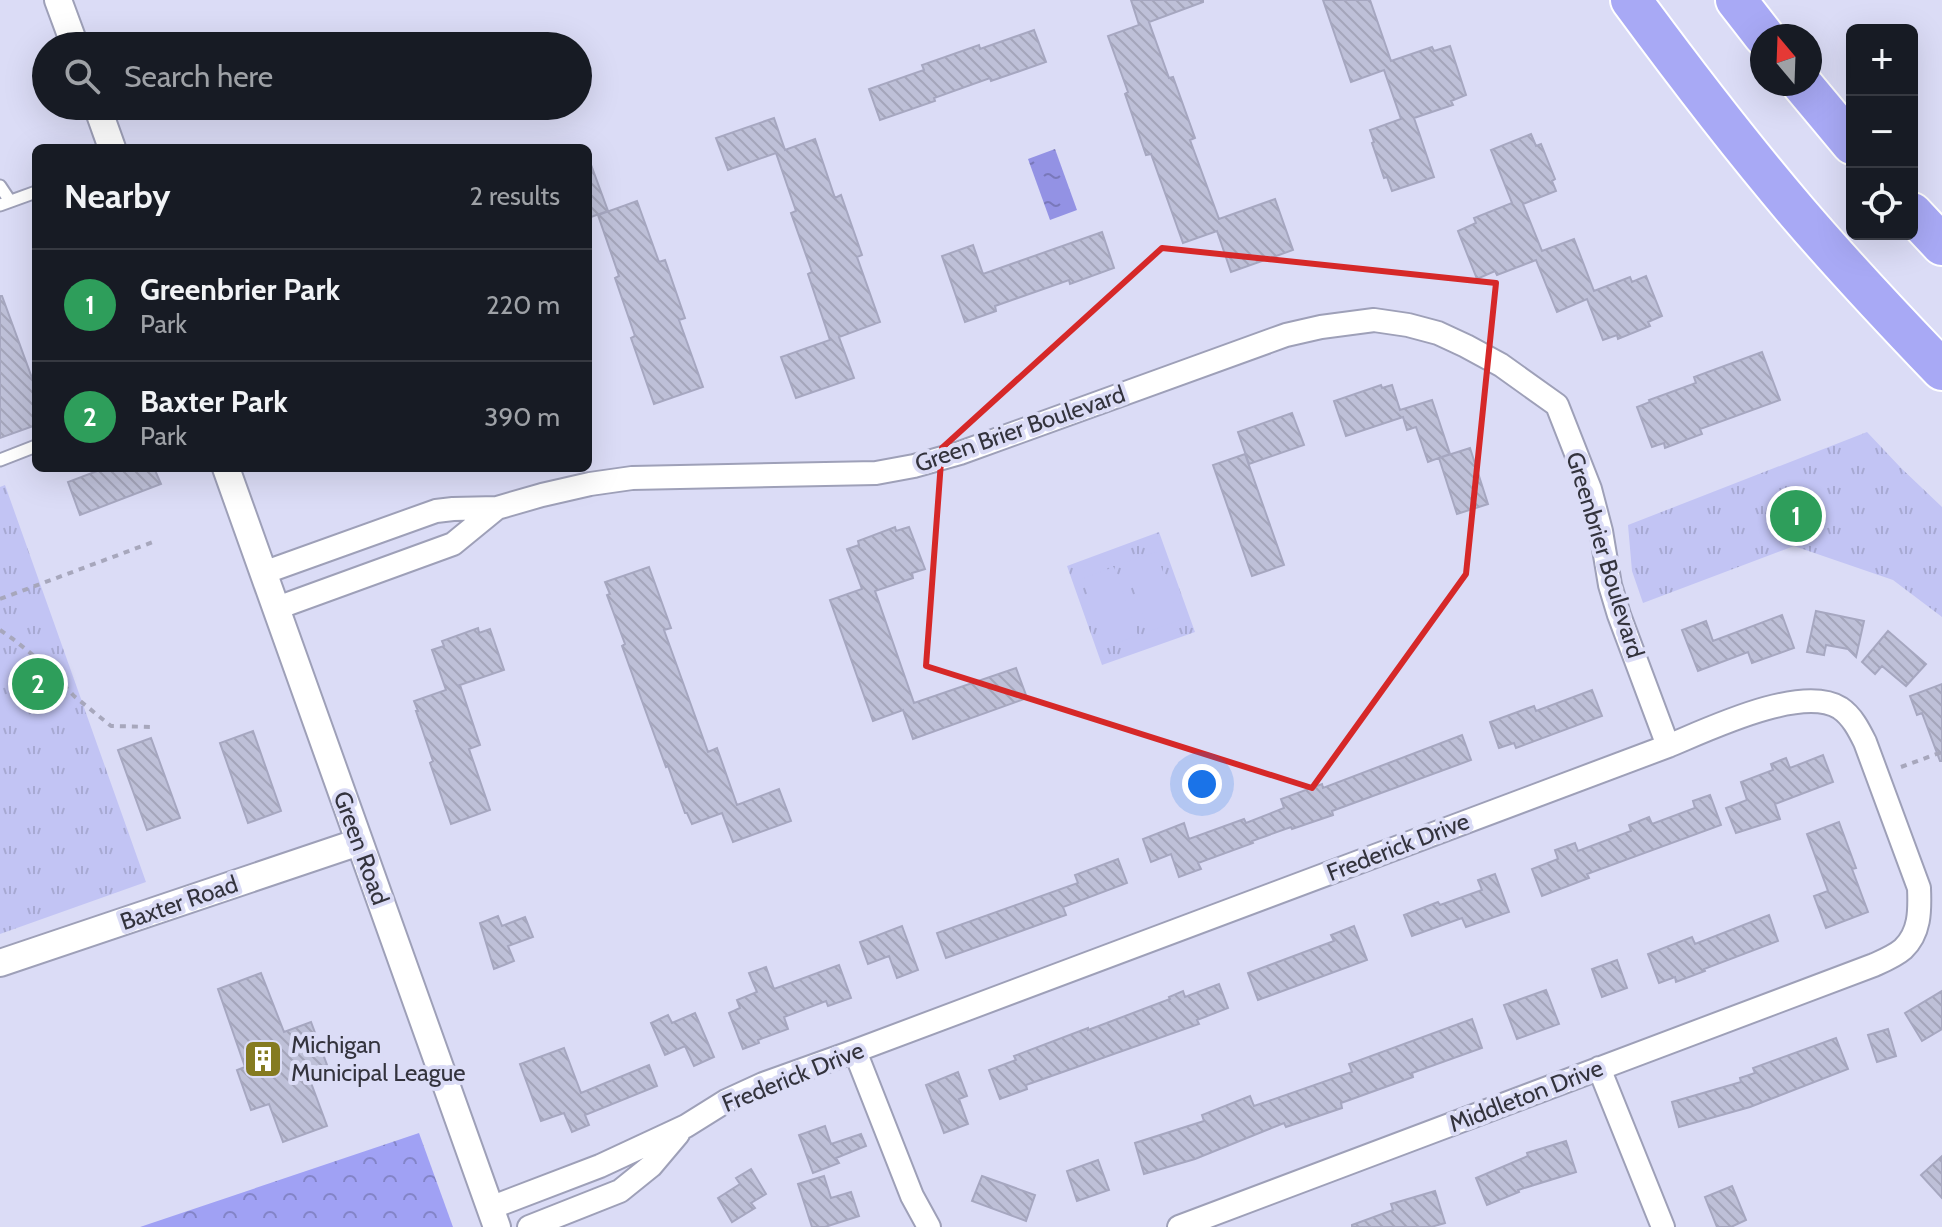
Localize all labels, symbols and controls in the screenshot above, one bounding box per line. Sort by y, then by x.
north arrow [1750,24,1822,96]
map controls [1846,24,1918,240]
button: + [1846,24,1918,96]
search box [32,32,592,120]
icon: search [60,54,104,98]
text: Search here [124,58,273,95]
button: − [1846,96,1918,168]
button: locate [1846,168,1918,240]
text: Nearby [64,175,171,217]
text: 2 results [469,180,560,212]
text: Greenbrier Park [140,271,340,308]
text: 1 [85,289,95,321]
text: 220 m [486,289,560,321]
text: Park [140,308,187,340]
street label: Green Brier Boulevard [911,379,1129,478]
text: Baxter Park [140,383,288,420]
text: 2 [83,401,97,433]
text: 390 m [484,401,560,433]
text: Park [140,420,187,452]
street label: Greenbrier Boulevard [1560,448,1651,661]
pin: 1 [1770,486,1822,546]
pin: 2 [12,654,64,714]
your location [1182,764,1222,804]
street label: Green Road [328,787,395,909]
street label: Frederick Drive [1323,806,1473,887]
street label: Baxter Road [116,869,241,936]
place label: Michigan Municipal League [291,1030,466,1087]
street label: Frederick Drive [718,1035,868,1118]
building icon: Michigan Municipal League [242,1038,284,1080]
street label: Middleton Drive [1445,1053,1607,1138]

